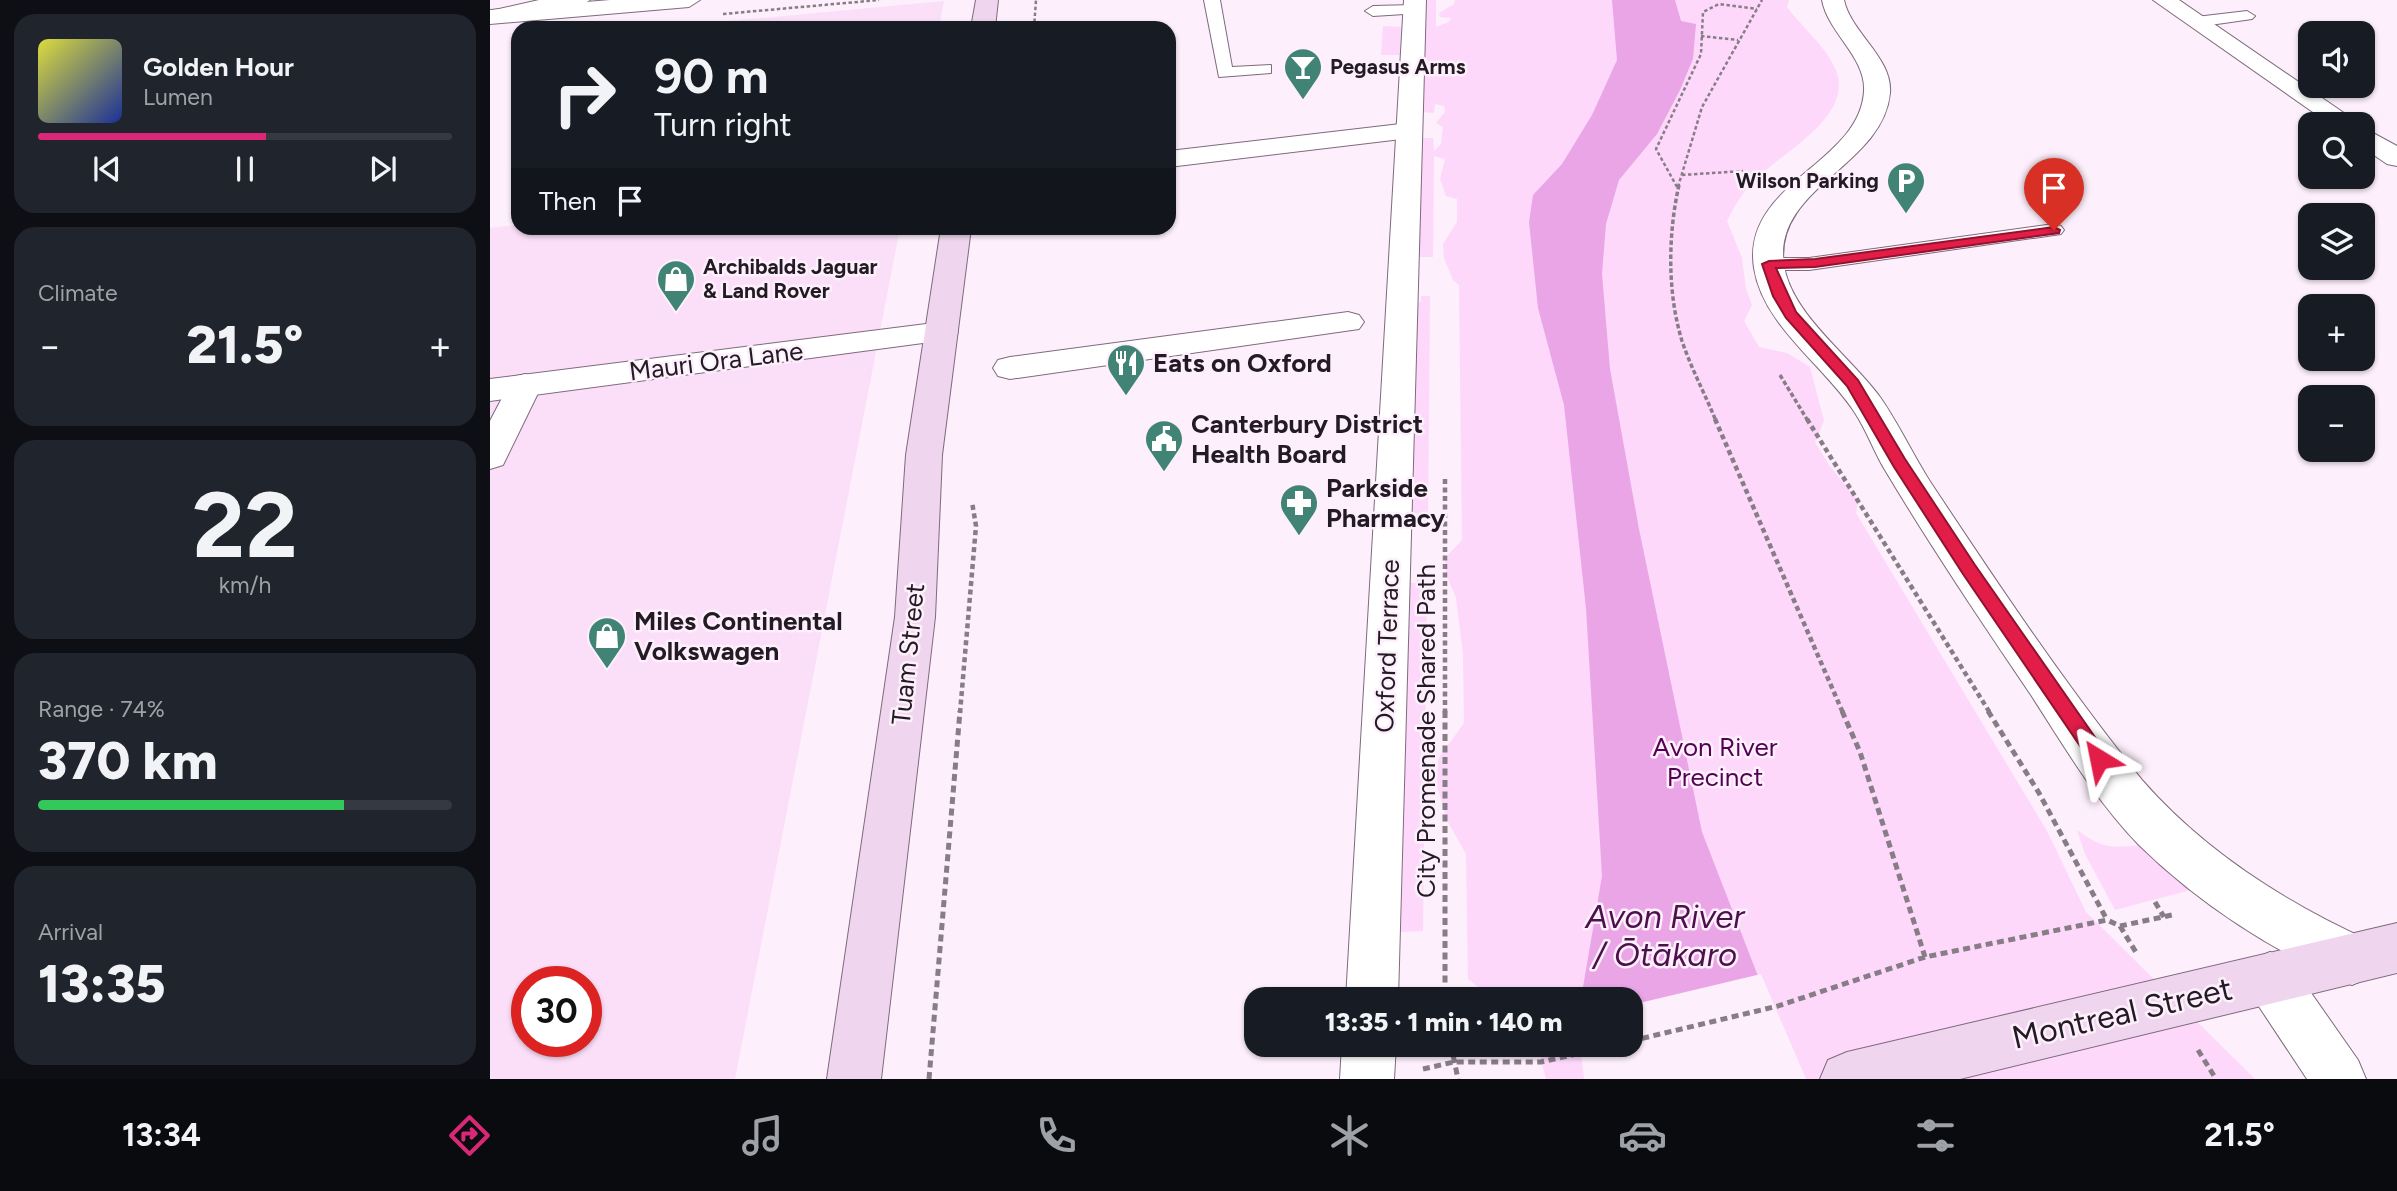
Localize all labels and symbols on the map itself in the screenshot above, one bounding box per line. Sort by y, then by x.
bar icon: Pegasus Arms [1282,46,1324,101]
place label: Pegasus Arms [1330,54,1466,79]
pin [2024,158,2084,230]
parking icon: Wilson Parking [1885,160,1927,215]
place label: Wilson Parking [1736,168,1879,193]
place label: Archibalds Jaguar & Land Rover [703,254,878,303]
shop icon: Archibalds Jaguar & Land Rover [655,258,697,313]
street label: Mauri Ora Lane [627,334,805,388]
restaurant icon: Eats on Oxford [1105,342,1147,397]
place label: Eats on Oxford [1153,347,1332,379]
place label: Canterbury District Health Board [1191,408,1423,470]
public building icon: Canterbury District Health Board [1143,418,1185,473]
place label: Parkside Pharmacy [1326,472,1445,534]
pharmacy icon: Parkside Pharmacy [1278,482,1320,537]
street label: Oxford Terrace [1368,559,1406,733]
street label: City Promenade Shared Path [1410,564,1442,898]
street label: Tuam Street [885,581,931,726]
place label: Miles Continental Volkswagen [634,605,843,667]
shop icon: Miles Continental Volkswagen [586,615,628,670]
position arrow [2062,722,2136,796]
park label: Avon River Precinct [1652,731,1778,793]
water label: Avon River / Ōtākaro [1583,897,1746,974]
speed limit sign: 30 [511,966,602,1057]
street label: Montreal Street [2008,969,2236,1057]

